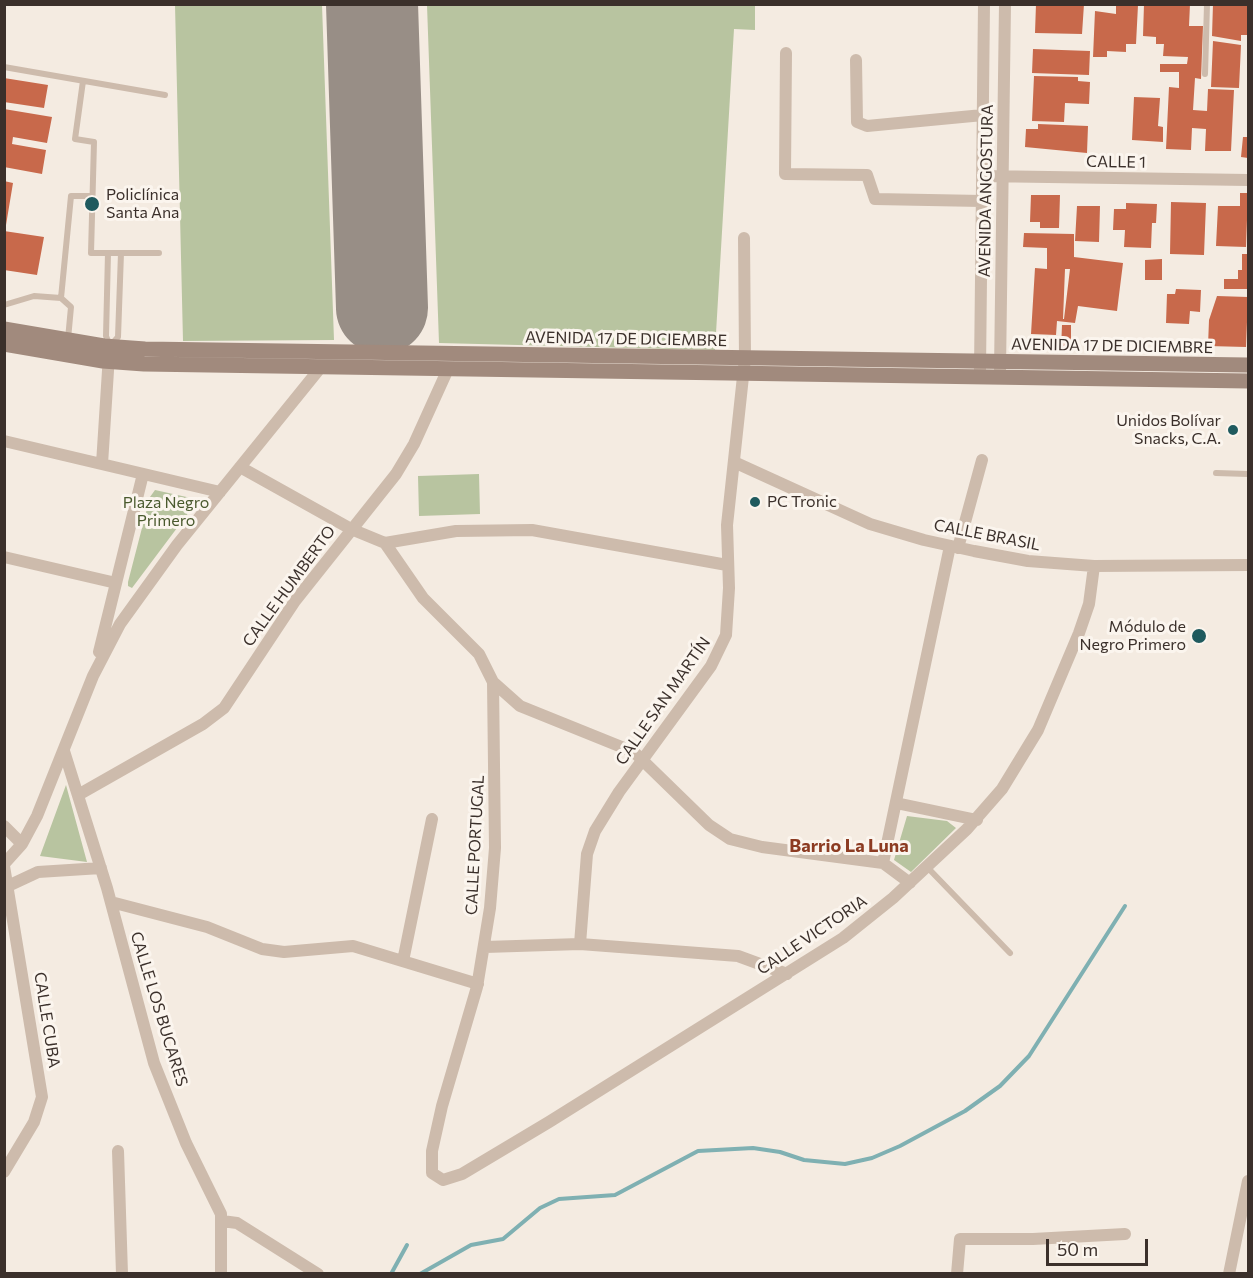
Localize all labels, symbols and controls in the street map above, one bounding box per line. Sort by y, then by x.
street label: AVENIDA ANGOSTURA [975,104,997,278]
street label: CALLE 1 [1086,152,1146,172]
place label: Policlínica Santa Ana [106,185,179,223]
marker: Policlínica Santa Ana [83,195,101,213]
street label: AVENIDA 17 DE DICIEMBRE [525,328,727,350]
street label: AVENIDA 17 DE DICIEMBRE [1011,335,1213,357]
place label: Unidos Bolívar Snacks, C.A. [1116,411,1221,449]
marker: Unidos Bolívar Snacks, C.A. [1226,423,1240,437]
place label: PC Tronic [767,492,837,512]
park label: Plaza Negro Primero [123,493,209,531]
marker: PC Tronic [748,495,762,509]
street label: CALLE BRASIL [932,515,1042,555]
street label: CALLE HUMBERTO [239,522,339,650]
place label: Módulo de Negro Primero [1079,617,1186,655]
marker: Módulo de Negro Primero [1190,627,1208,645]
street label: CALLE SAN MARTÍN [612,633,714,769]
street label: CALLE PORTUGAL [462,774,488,916]
district label: Barrio La Luna [789,835,909,857]
street label: CALLE VICTORIA [753,891,871,979]
street label: CALLE LOS BUCARES [126,929,192,1089]
street label: CALLE CUBA [30,971,64,1069]
scale bar [1049,1227,1151,1265]
text: 50 m [1057,1238,1098,1260]

